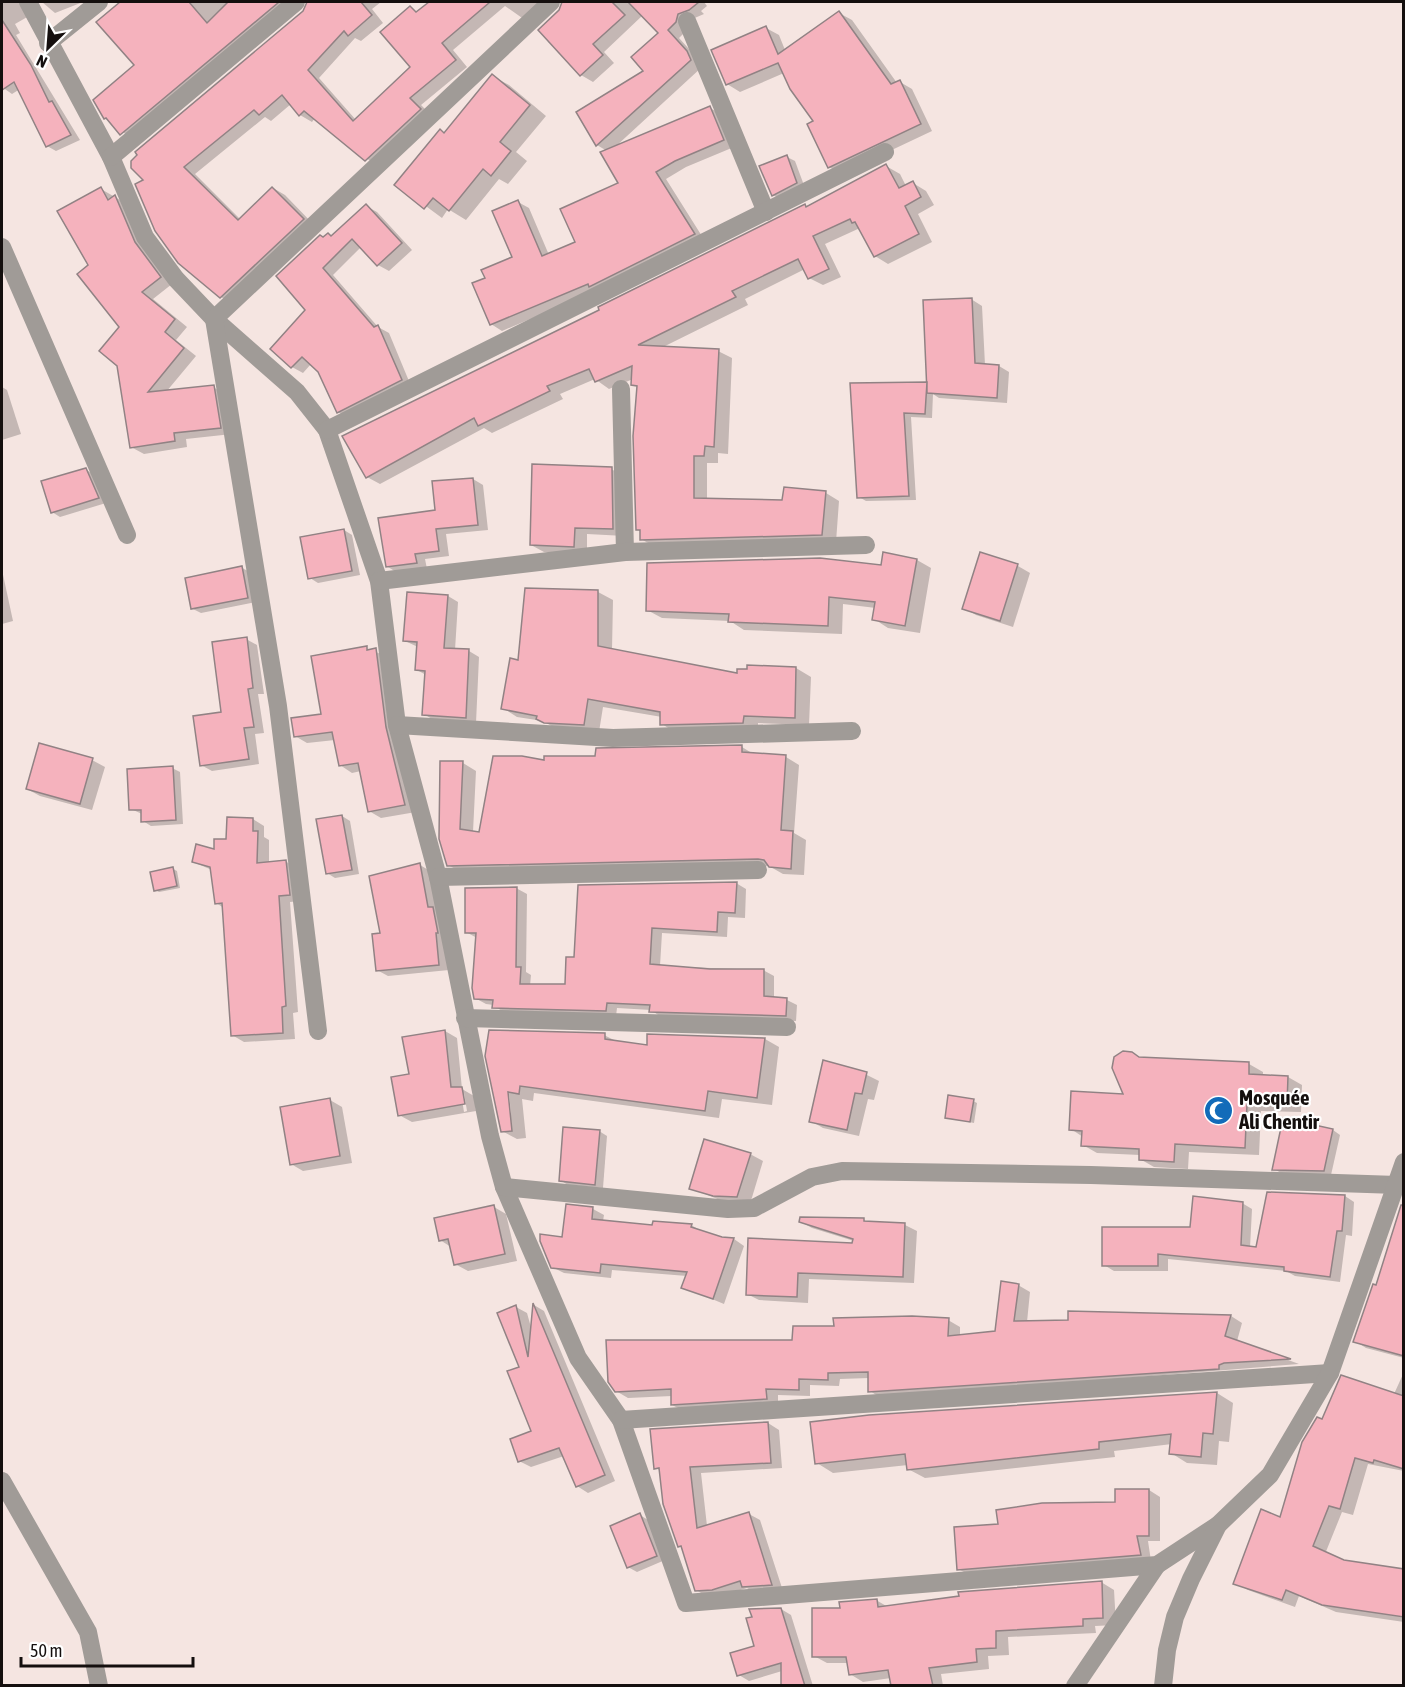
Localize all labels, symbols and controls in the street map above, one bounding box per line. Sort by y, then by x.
north arrow [18,18,78,78]
text: N [34,51,50,72]
place label: Mosquée Ali Chentir [1238,1085,1320,1133]
mosque icon: Mosquée Ali Chentir [1202,1094,1234,1126]
scale bar [21,1630,194,1668]
text: 50 m [30,1640,62,1661]

